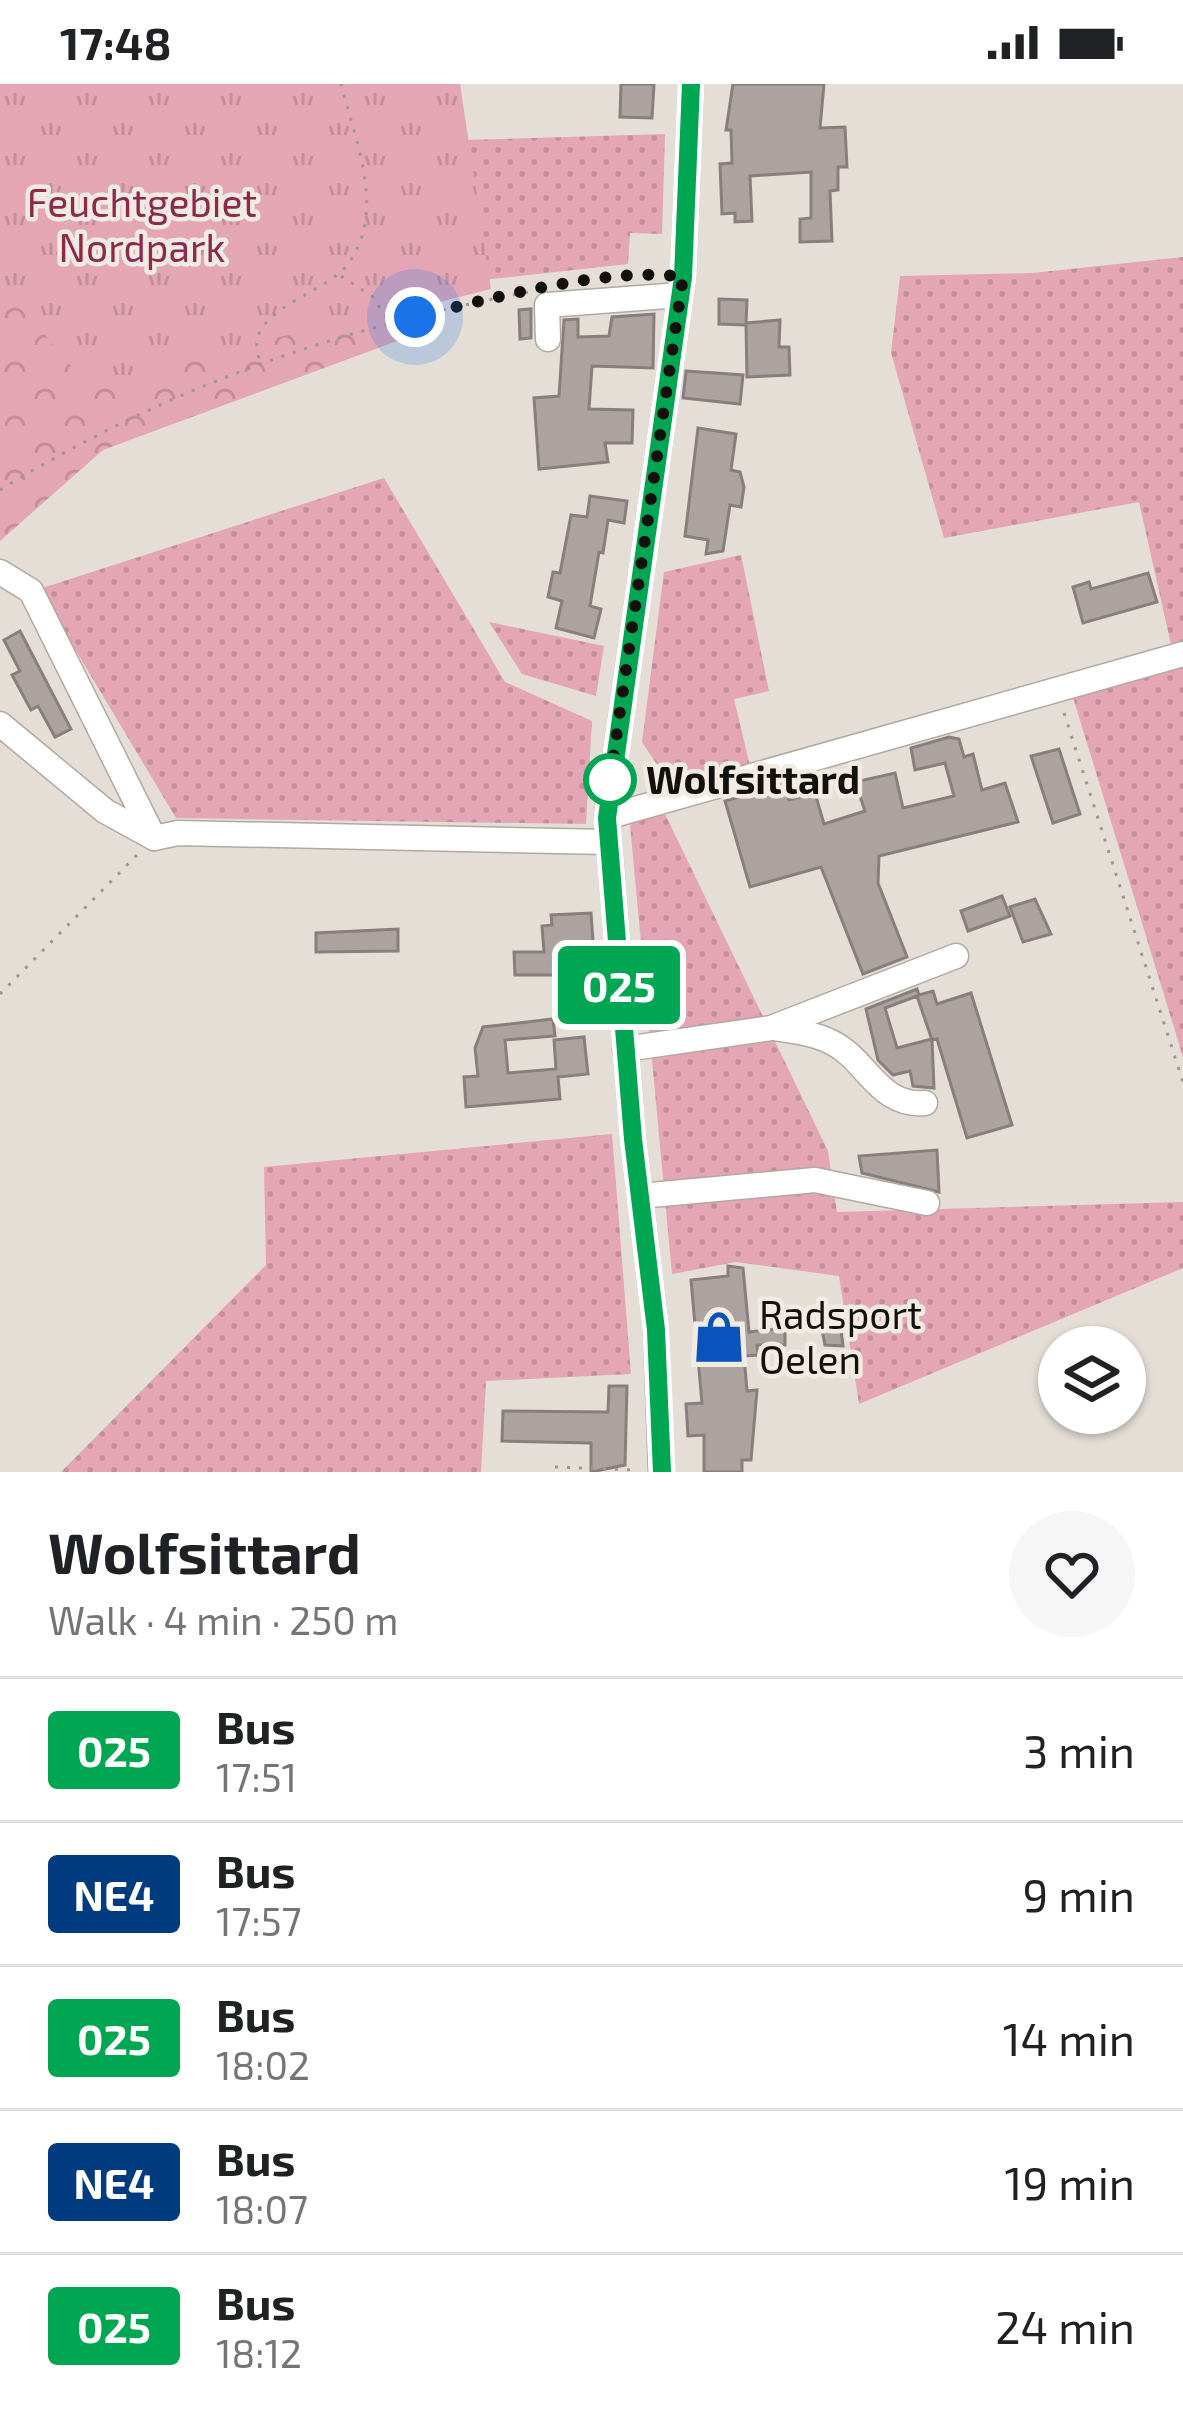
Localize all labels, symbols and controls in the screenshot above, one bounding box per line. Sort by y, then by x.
text: 17:48 [60,15,171,69]
park label: Feuchtgebiet Nordpark [27,178,257,270]
your location [385,287,445,347]
marker: Wolfsittard [585,755,635,805]
place label: Wolfsittard [646,755,860,802]
line badge: 025 [550,946,688,1024]
text: 025 [582,960,656,1010]
place label: Radsport Oelen [759,1290,922,1382]
shop icon: Radsport Oelen [690,1308,748,1366]
map controls [1038,1326,1146,1434]
button: layers [1038,1326,1146,1434]
button: heart [1009,1511,1135,1637]
text: Wolfsittard [48,1517,361,1585]
text: Walk · 4 min · 250 m [48,1596,399,1643]
text: Bus [216,1699,295,1753]
text: 3 min [1023,1723,1135,1777]
text: 025 [77,1725,151,1775]
text: 17:51 [216,1753,297,1800]
text: Bus [216,1843,295,1897]
text: 9 min [1022,1867,1135,1921]
text: NE4 [73,1869,155,1919]
text: 17:57 [216,1897,302,1944]
text: Bus [216,1987,295,2041]
text: 14 min [1003,2011,1135,2065]
text: 025 [77,2013,151,2063]
text: 18:02 [216,2041,310,2088]
text: Bus [216,2131,295,2185]
text: 19 min [1005,2155,1135,2209]
text: NE4 [73,2157,155,2207]
text: 18:07 [216,2185,308,2232]
text: Bus [216,2275,295,2329]
text: 24 min [995,2299,1135,2353]
text: 025 [77,2301,151,2351]
text: 18:12 [216,2329,302,2376]

